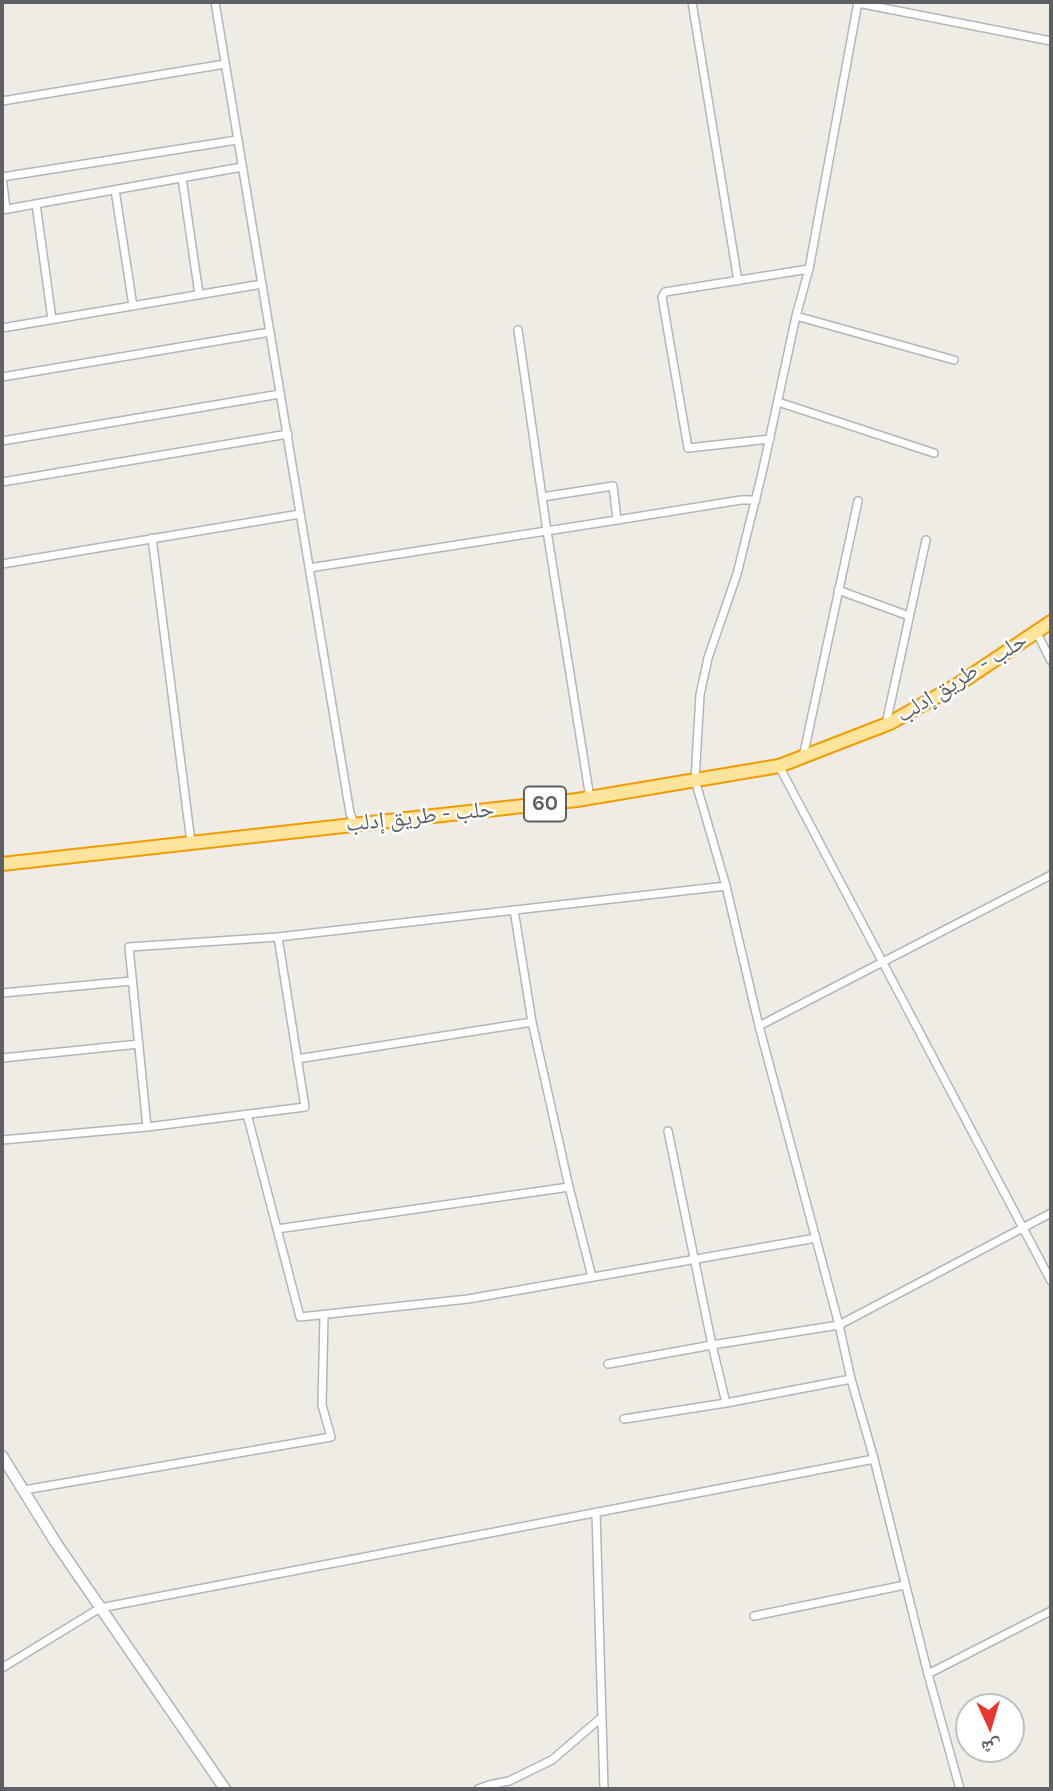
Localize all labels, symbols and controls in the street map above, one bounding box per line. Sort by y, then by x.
street label: حلب - طريق إدلب [891,627,1033,729]
road number: 60 [524,786,566,822]
street label: حلب - طريق إدلب [344,795,496,839]
north arrow [955,1693,1025,1763]
text: ش [981,1735,1002,1759]

